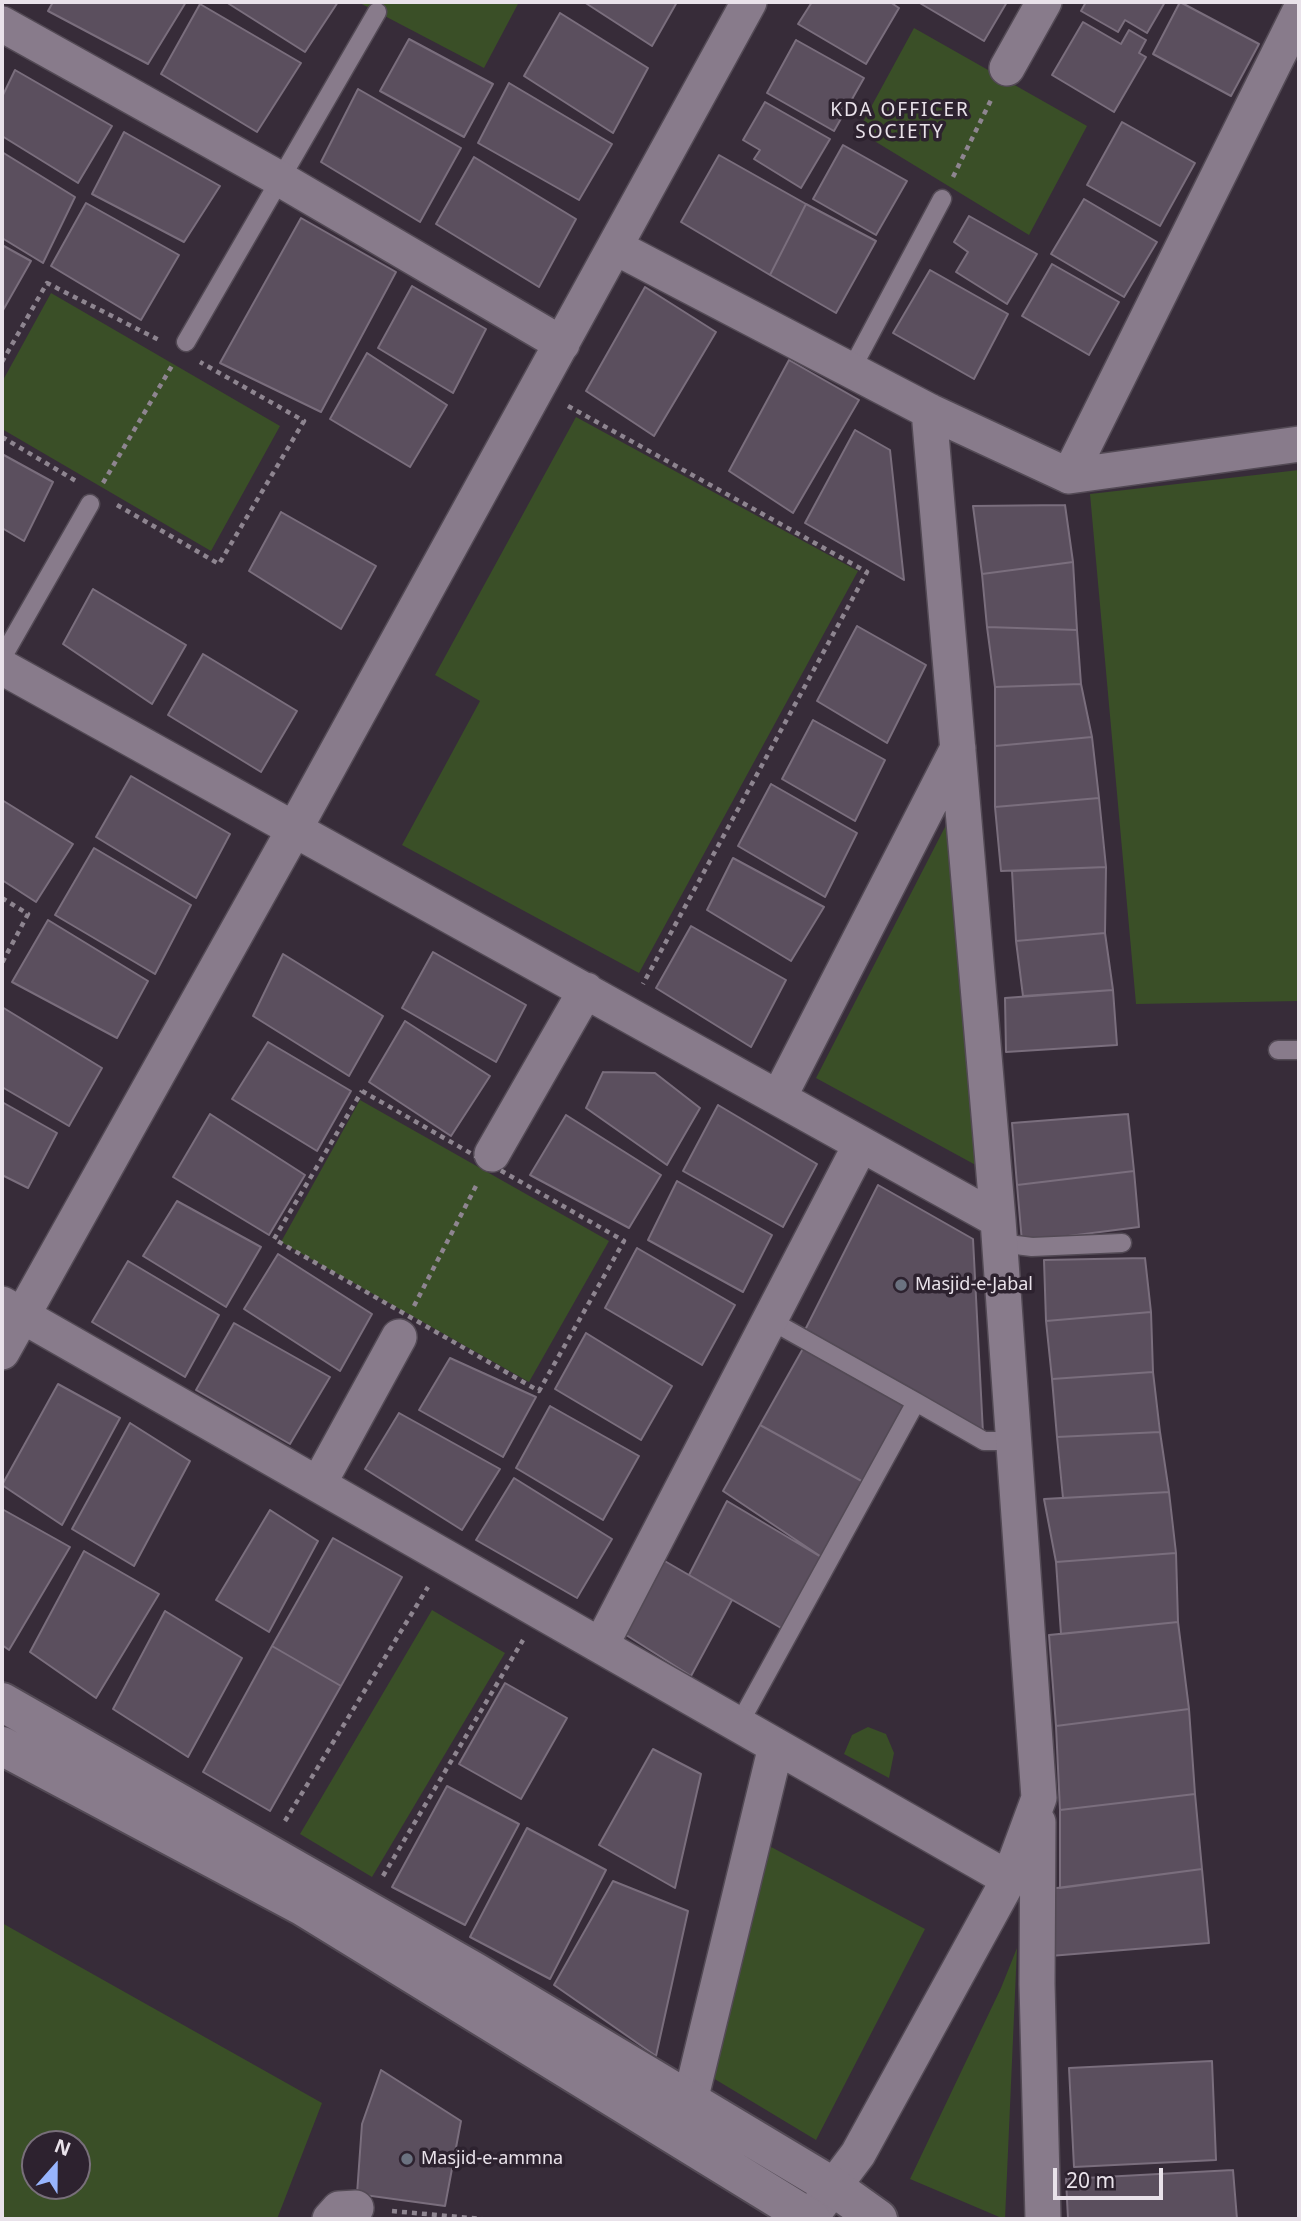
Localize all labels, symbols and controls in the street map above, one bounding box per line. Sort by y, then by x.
district label: KDA OFFICER SOCIETY [832,100,968,144]
place label: Masjid-e-Jabal [915,1274,1033,1296]
marker: Masjid-e-Jabal [893,1277,909,1293]
north arrow [21,2130,91,2200]
text: N [51,2132,75,2162]
place label: Masjid-e-ammna [421,2148,563,2170]
marker: Masjid-e-ammna [399,2151,415,2167]
scale bar [1056,2154,1166,2198]
text: 20 m [1066,2166,1115,2194]

